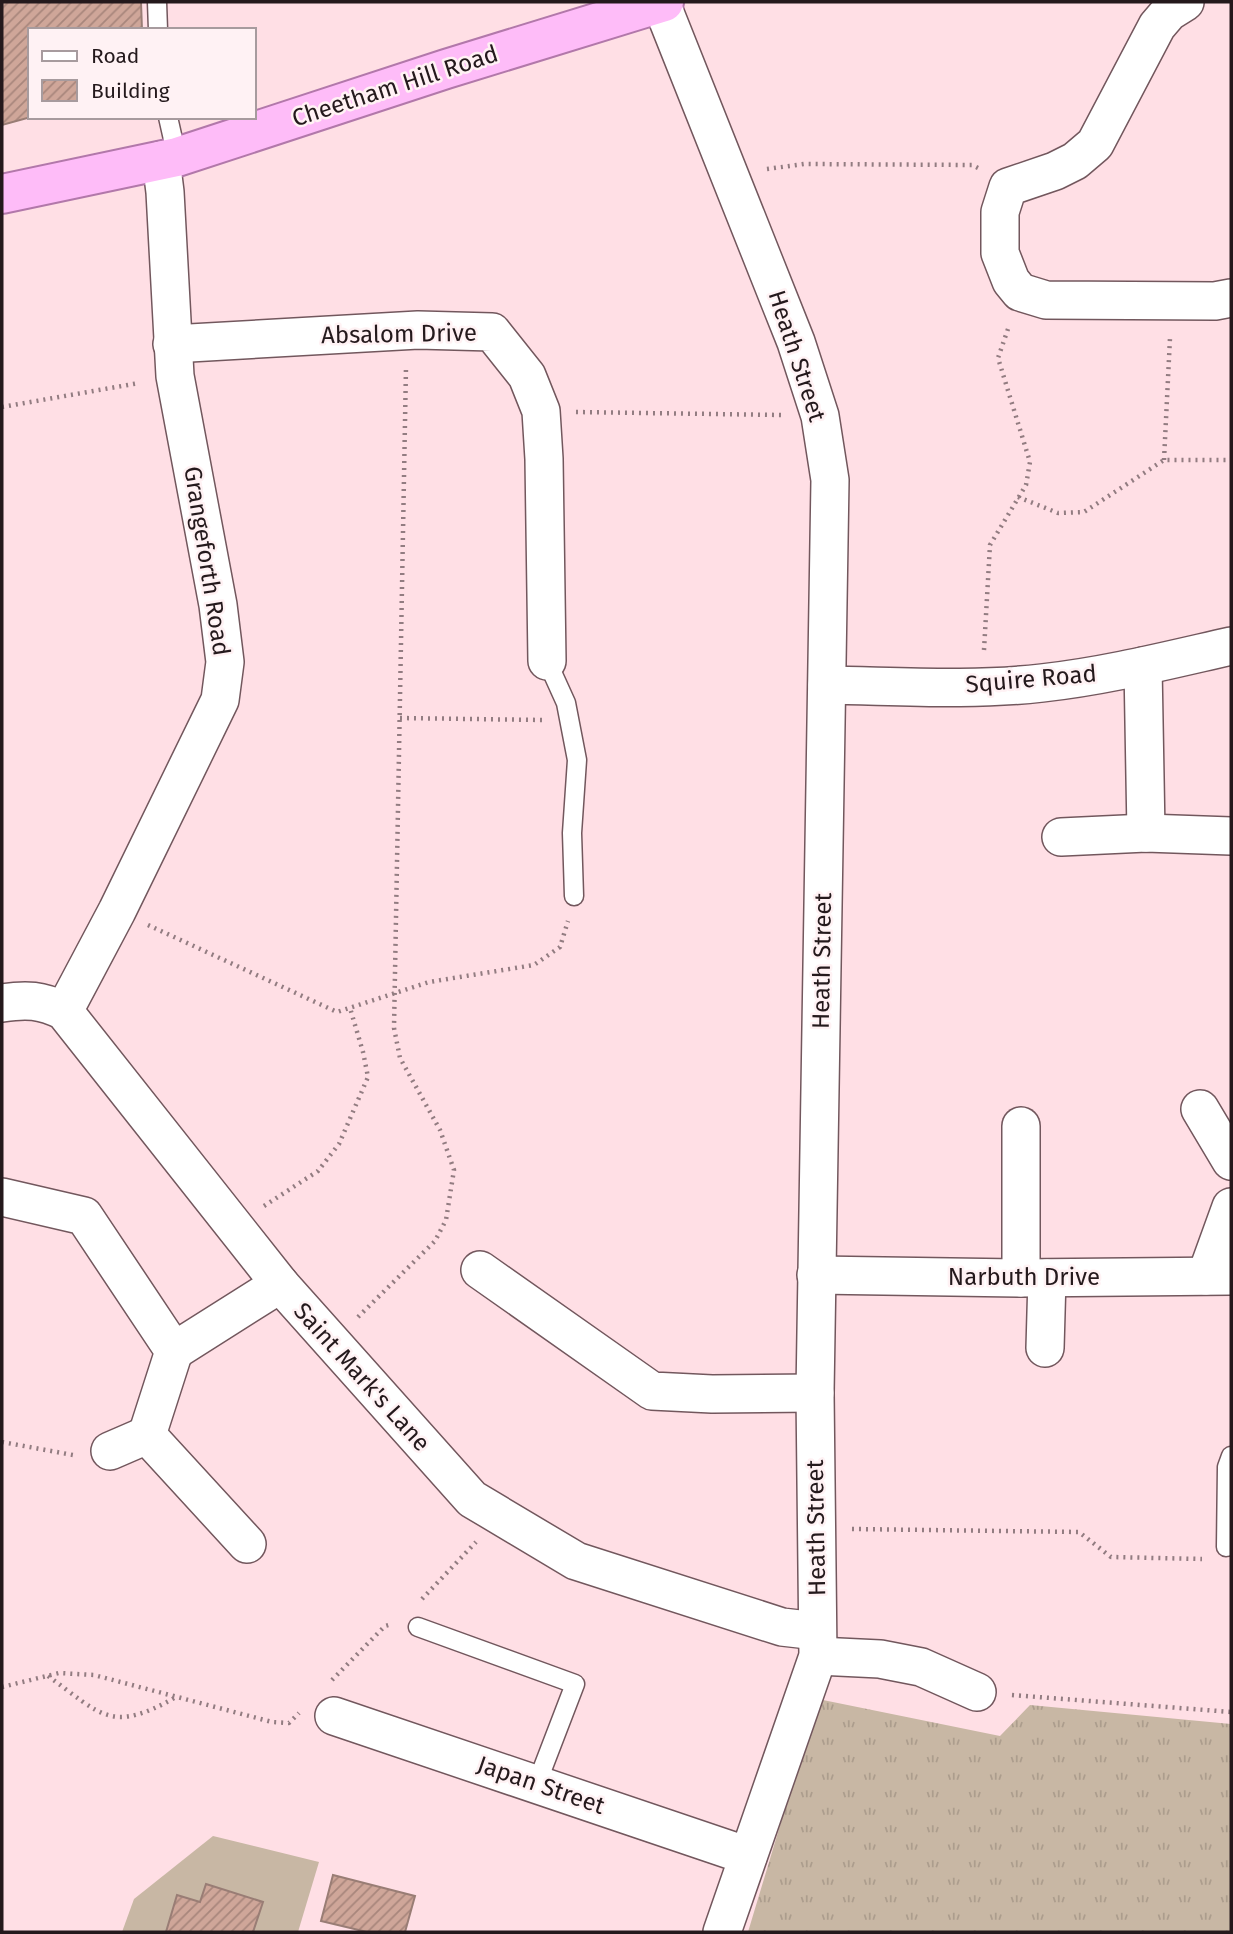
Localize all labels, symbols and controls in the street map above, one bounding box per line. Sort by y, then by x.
legend [28,28,256,119]
street label: Cheetham Hill Road [288,39,502,133]
text: Road [91,43,139,69]
text: Building [91,78,170,104]
street label: Heath Street [763,287,831,426]
street label: Absalom Drive [321,319,477,349]
street label: Grangeforth Road [178,464,236,658]
street label: Squire Road [964,659,1098,699]
street label: Heath Street [807,892,837,1029]
street label: Narbuth Drive [948,1263,1100,1291]
street label: Saint Mark's Lane [288,1297,436,1457]
street label: Heath Street [801,1459,831,1596]
street label: Japan Street [474,1750,609,1820]

